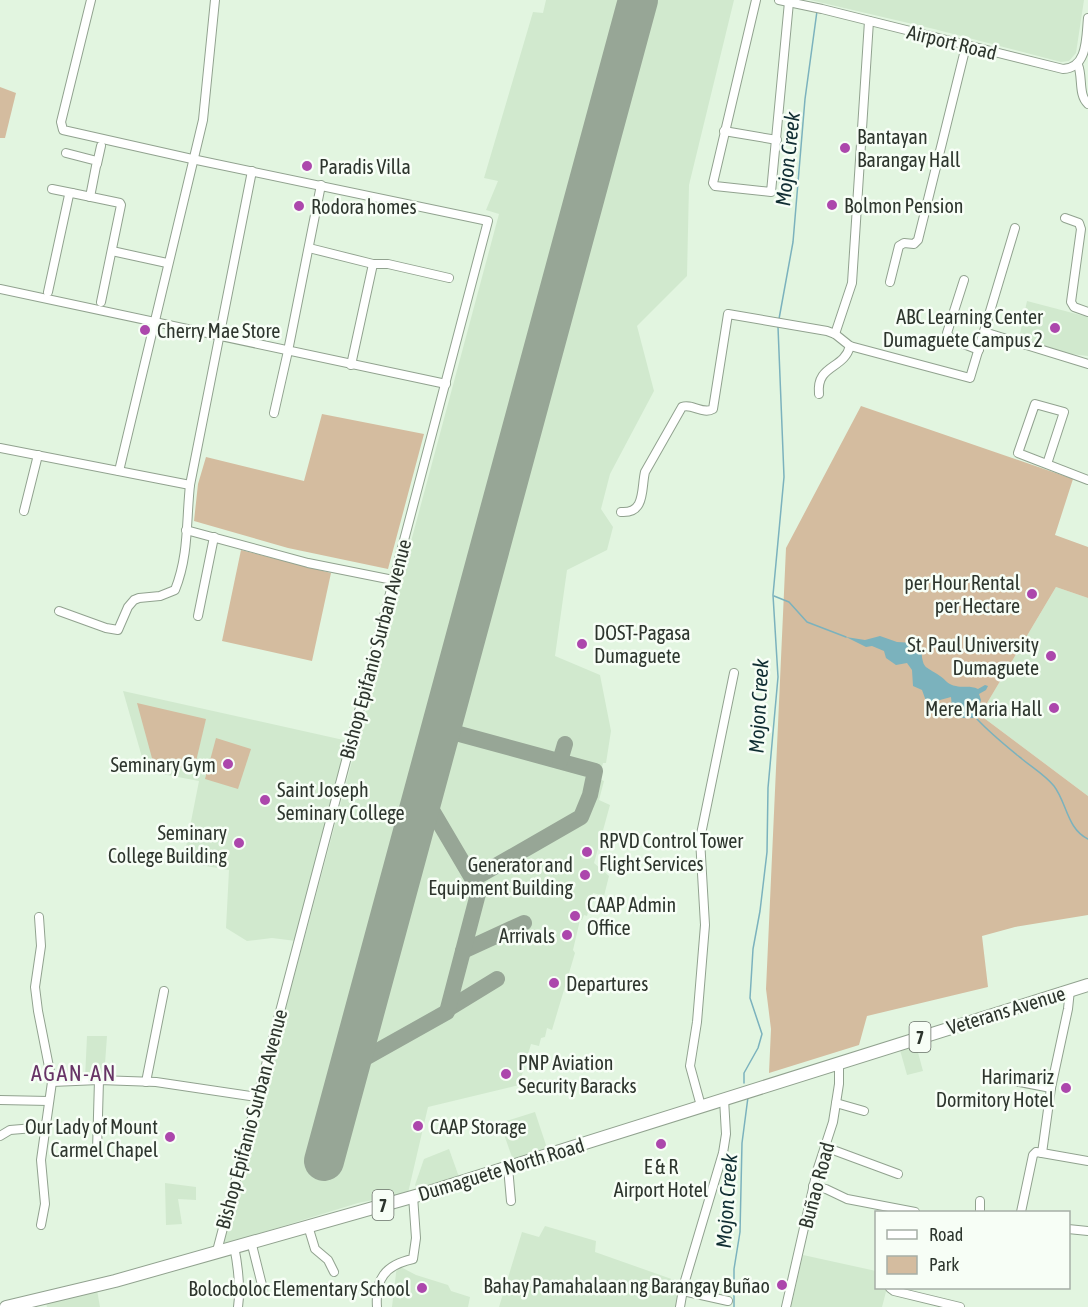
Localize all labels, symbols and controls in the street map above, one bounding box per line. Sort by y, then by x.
street label: Airport Road [905,20,999,64]
water label: Mojon Creek [770,110,804,207]
place label: Bantayan Barangay Hall [857,125,961,171]
marker: Bantayan Barangay Hall [838,141,852,155]
place label: Paradis Villa [319,155,411,178]
marker: Paradis Villa [300,159,314,173]
place label: Bolmon Pension [844,194,964,217]
place label: Rodora homes [311,195,416,218]
marker: Bolmon Pension [825,198,839,212]
marker: Rodora homes [292,199,306,213]
place label: ABC Learning Center Dumaguete Campus 2 [883,305,1044,351]
place label: Cherry Mae Store [157,319,280,342]
marker: ABC Learning Center Dumaguete Campus 2 [1048,321,1062,335]
marker: Cherry Mae Store [138,323,152,337]
street label: Bishop Epifanio Surban Avenue [335,536,415,762]
place label: per Hour Rental per Hectare [904,571,1021,617]
marker: per Hour Rental per Hectare [1025,587,1039,601]
place label: DOST-Pagasa Dumaguete [594,621,691,667]
place label: St. Paul University Dumaguete [907,633,1039,679]
marker: DOST-Pagasa Dumaguete [575,637,589,651]
marker: St. Paul University Dumaguete [1044,649,1058,663]
water label: Mojon Creek [744,657,772,754]
place label: Mere Maria Hall [925,697,1043,720]
marker: Mere Maria Hall [1047,701,1061,715]
place label: Seminary Gym [110,753,216,776]
marker: Seminary Gym [221,757,235,771]
place label: Saint Joseph Seminary College [277,778,405,824]
marker: Saint Joseph Seminary College [258,793,272,807]
place label: Seminary College Building [108,821,227,867]
place label: RPVD Control Tower Flight Services [599,829,744,875]
marker: Seminary College Building [232,836,246,850]
marker: RPVD Control Tower Flight Services [580,845,594,859]
place label: Generator and Equipment Building [428,853,573,899]
marker: Generator and Equipment Building [578,868,592,882]
place label: CAAP Admin Office [587,893,676,939]
marker: CAAP Admin Office [568,909,582,923]
place label: Arrivals [499,924,555,947]
marker: Arrivals [560,928,574,942]
place label: Departures [566,972,648,995]
marker: Departures [547,976,561,990]
street label: Veterans Avenue [944,981,1068,1039]
street label: Bishop Epifanio Surban Avenue [211,1006,291,1232]
road number: 7 [910,1022,930,1052]
place label: PNP Aviation Security Baracks [518,1051,637,1097]
district label: AGAN-AN [31,1060,117,1086]
place label: Harimariz Dormitory Hotel [936,1065,1055,1111]
marker: PNP Aviation Security Baracks [499,1067,513,1081]
marker: Harimariz Dormitory Hotel [1059,1081,1073,1095]
place label: Our Lady of Mount Carmel Chapel [25,1115,159,1161]
place label: CAAP Storage [430,1115,527,1138]
marker: CAAP Storage [411,1119,425,1133]
marker: Our Lady of Mount Carmel Chapel [163,1130,177,1144]
street label: Dumaguete North Road [415,1133,587,1205]
marker: E & R Airport Hotel [654,1137,668,1151]
street label: Buñao Road [793,1139,839,1231]
water label: Mojon Creek [711,1152,741,1249]
place label: E & R Airport Hotel [614,1155,709,1201]
road number: 7 [372,1190,394,1220]
legend [875,1211,1070,1289]
text: Road [929,1224,963,1245]
text: Park [929,1254,959,1275]
place label: Bahay Pamahalaan ng Barangay Buñao [483,1274,770,1297]
place label: Bolocboloc Elementary School [188,1277,411,1300]
marker: Bahay Pamahalaan ng Barangay Buñao [775,1278,789,1292]
marker: Bolocboloc Elementary School [415,1281,429,1295]

